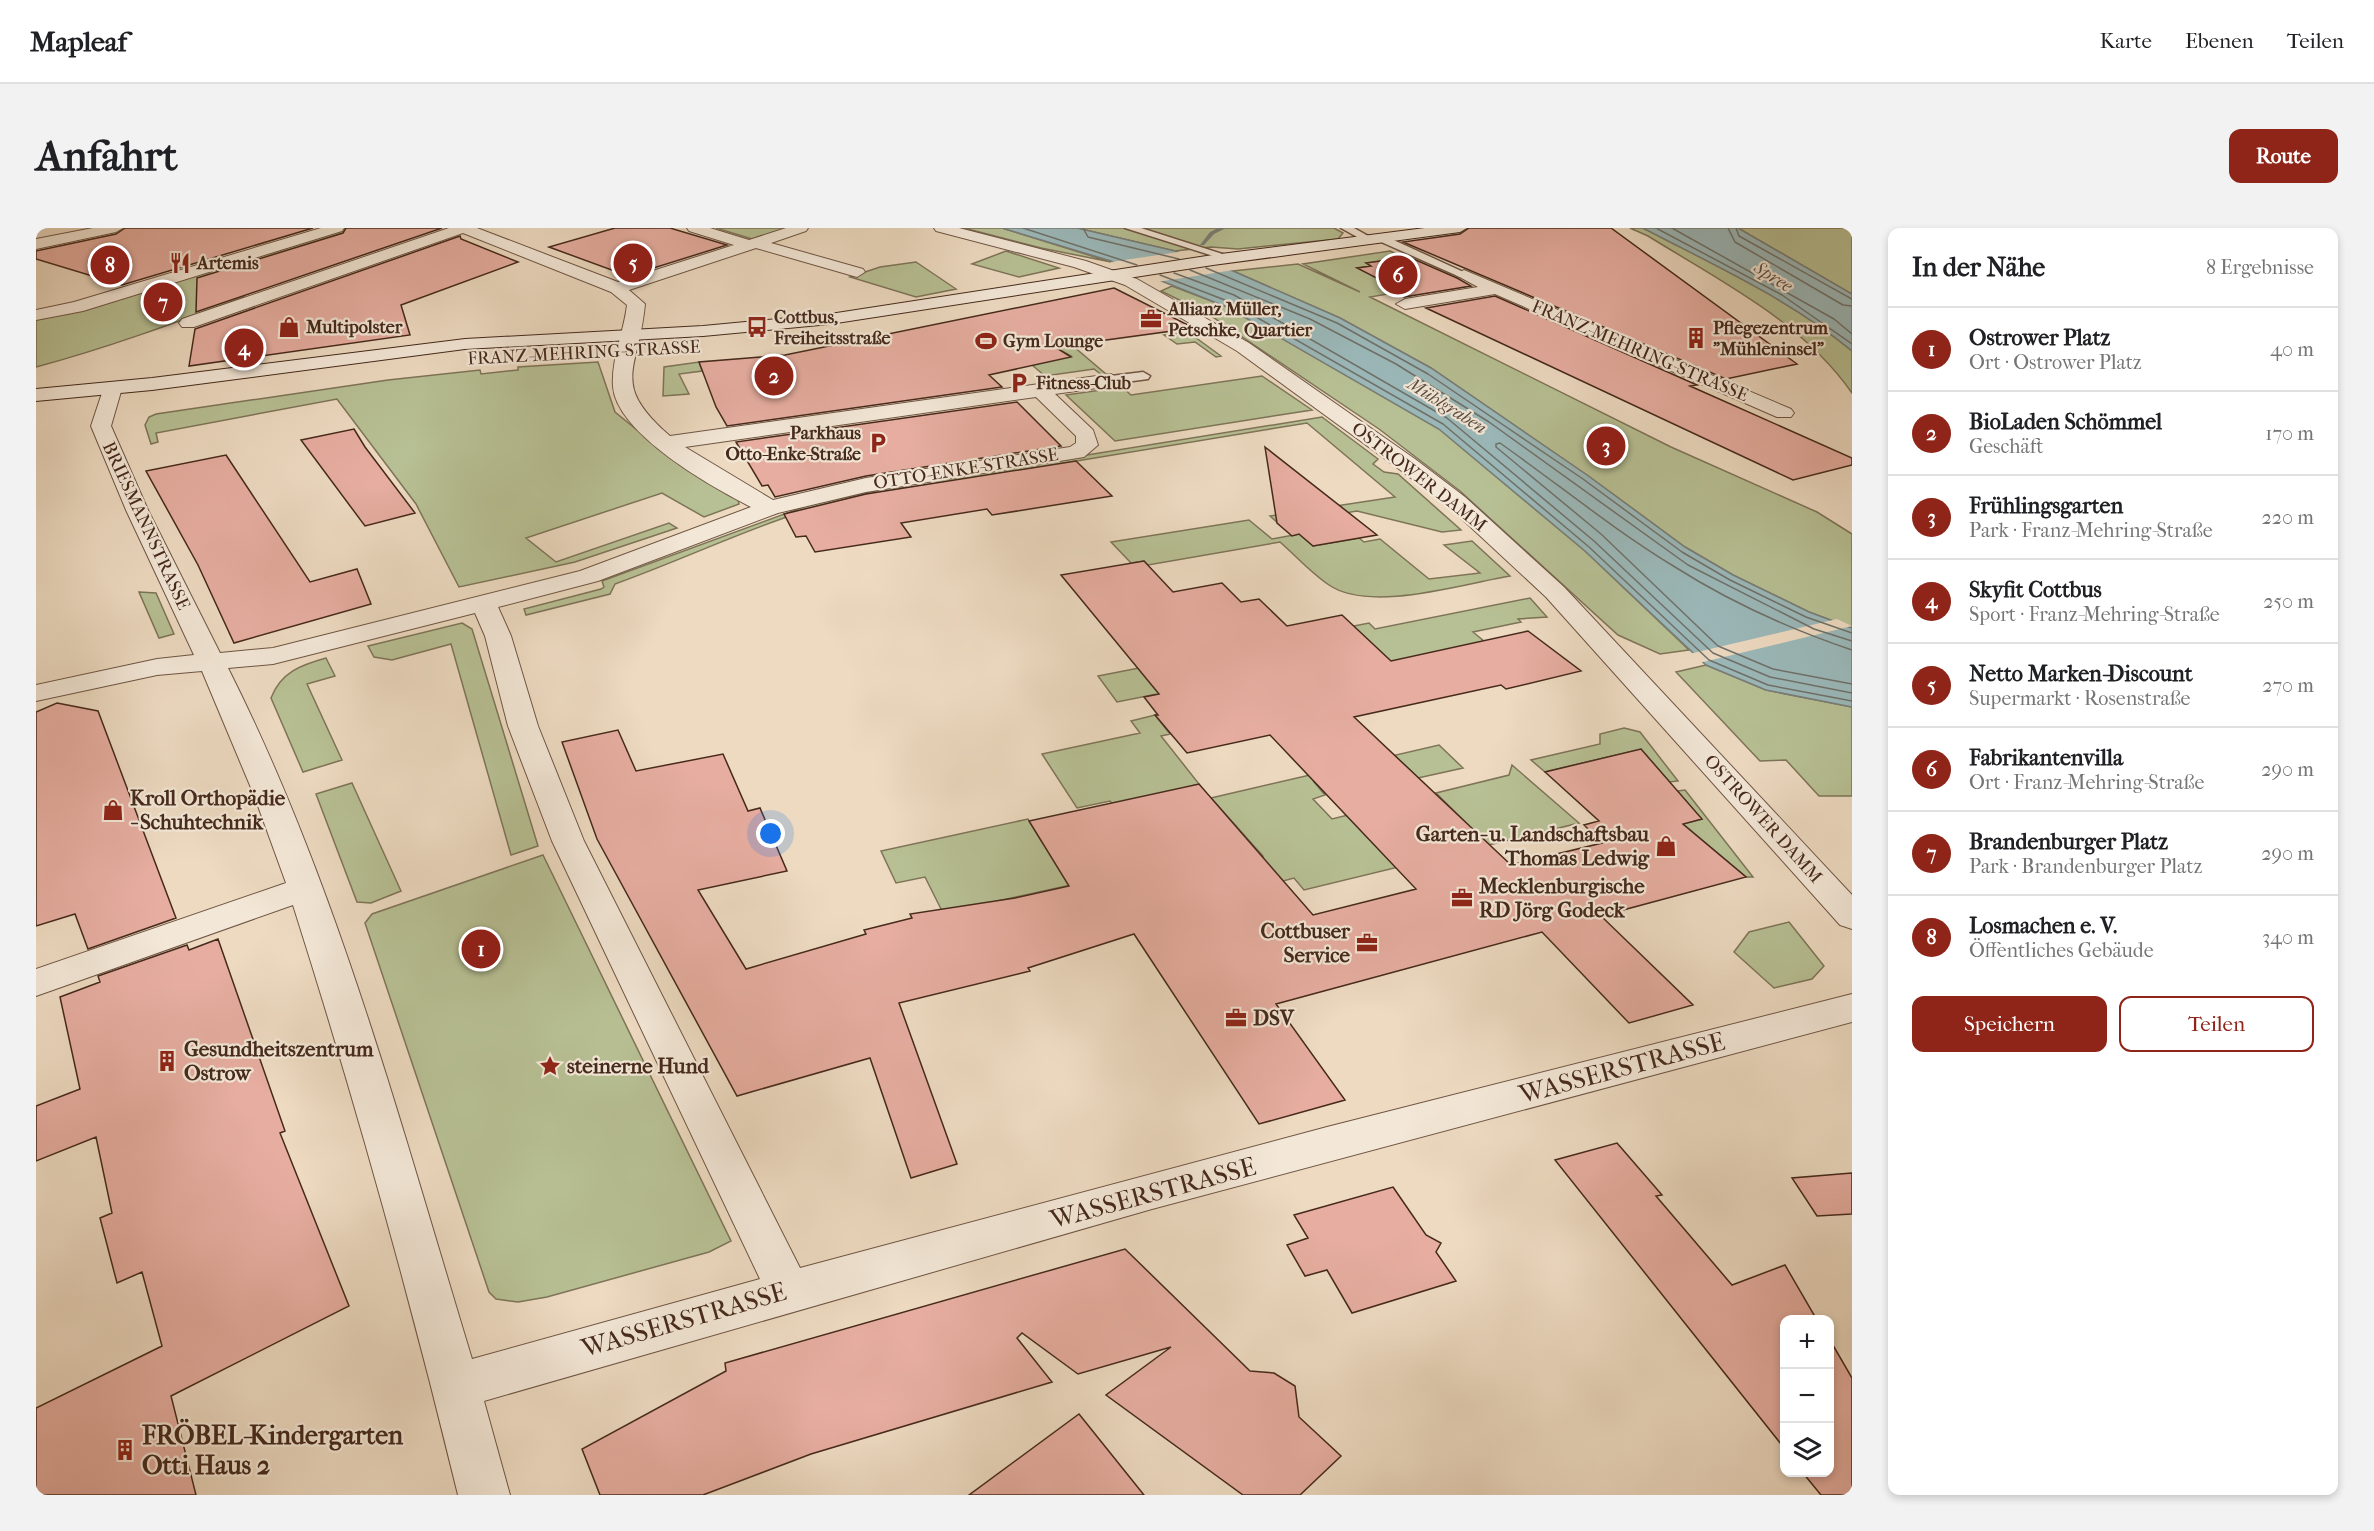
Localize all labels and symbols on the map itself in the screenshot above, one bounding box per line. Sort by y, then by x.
pin: 5 [614,240,652,285]
pin: 8 [90,243,130,288]
restaurant icon: Artemis [168,251,192,275]
pin: 6 [1378,252,1418,298]
place label: Artemis [196,253,259,274]
water label: Spree [1749,257,1797,297]
pin: 7 [144,280,182,325]
street label: FRANZ-MEHRING-STRASSE [1529,296,1751,406]
place label: Allianz Müller, Petschke, Quartier [1167,299,1313,341]
place label: Cottbus, Freiheitsstraße [773,307,891,349]
office icon: Allianz Müller, Petschke, Quartier [1139,307,1163,331]
shop icon: Multipolster [277,315,301,339]
bus stop icon: Cottbus, Freiheitsstraße [745,315,769,339]
place label: Multipolster [305,317,403,338]
place label: Pflegezentrum "Mühleninsel" [1713,318,1829,360]
pin: 4 [224,326,264,370]
building icon: Pflegezentrum "Mühleninsel" [1684,326,1708,350]
sports icon: Gym Lounge [974,329,998,353]
place label: Gym Lounge [1003,331,1103,352]
street label: FRANZ-MEHRING-STRASSE [467,336,701,370]
pin: 2 [754,354,794,398]
parking icon: Fitness-Club [1007,371,1031,395]
water label: Mühlgraben [1402,372,1490,438]
place label: Fitness-Club [1035,373,1132,394]
street label: OSTROWER DAMM [1347,418,1491,536]
place label: Parkhaus Otto-Enke-Straße [726,423,861,465]
pin: 3 [1586,424,1626,468]
parking icon: Parkhaus Otto-Enke-Straße [866,431,890,455]
street label: BRIESMANNSTRASSE [98,439,194,613]
street label: OTTO-ENKE-STRASSE [872,444,1060,494]
street label: OSTROWER DAMM [1700,750,1826,888]
place label: Kroll Orthopädie - Schuhtechnik [130,786,286,834]
shop icon: Kroll Orthopädie - Schuhtechnik [101,798,125,822]
your location [756,819,785,848]
place label: Garten- u. Landschaftsbau Thomas Ledwig [1416,822,1650,870]
shop icon: Garten- u. Landschaftsbau Thomas Ledwig [1654,834,1678,858]
place label: Mecklenburgische RD Jörg Godeck [1478,874,1645,922]
office icon: Mecklenburgische RD Jörg Godeck [1450,886,1474,910]
place label: Cottbuser Service [1261,919,1351,967]
pin: 1 [462,926,500,972]
office icon: Cottbuser Service [1355,931,1379,955]
office icon: DSV [1224,1006,1248,1030]
place label: DSV [1253,1006,1295,1030]
street label: WASSERSTRASSE [1515,1026,1728,1111]
place label: Gesundheitszentrum Ostrow [184,1037,374,1085]
building icon: Gesundheitszentrum Ostrow [155,1049,179,1073]
place icon: steinerne Hund [538,1054,562,1078]
place label: steinerne Hund [567,1054,710,1078]
street label: WASSERSTRASSE [1046,1151,1259,1236]
street label: WASSERSTRASSE [577,1276,790,1364]
place label: FRÖBEL-Kindergarten Otti Haus 2 [141,1418,404,1481]
building icon: FRÖBEL-Kindergarten Otti Haus 2 [113,1438,137,1462]

